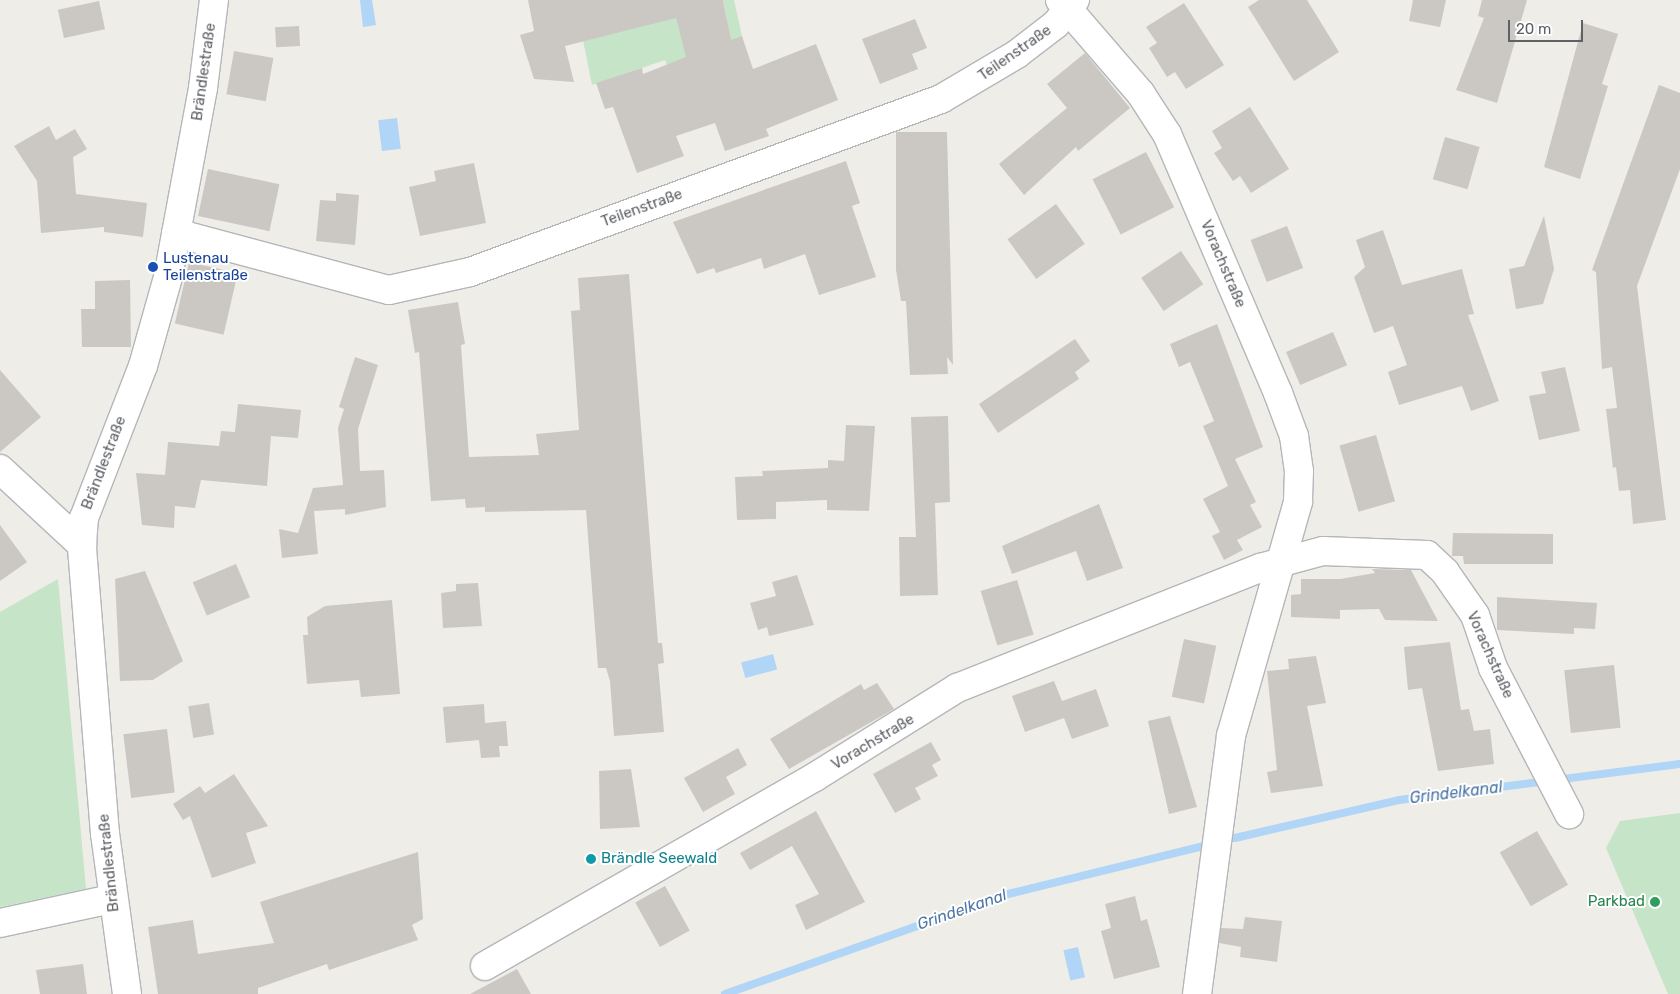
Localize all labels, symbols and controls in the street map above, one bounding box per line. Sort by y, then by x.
scale bar [1510,10,1585,42]
text: 20 m [1516,20,1551,38]
street label: Teilenstraße [975,21,1055,85]
street label: Brändlestraße [188,22,220,122]
street label: Teilenstraße [599,185,685,231]
street label: Vorachstraße [1196,217,1250,311]
place label: Lustenau Teilenstraße [163,249,248,284]
marker: Lustenau Teilenstraße [147,261,159,273]
street label: Brändlestraße [78,414,130,512]
street label: Vorachstraße [1463,609,1517,701]
street label: Vorachstraße [828,710,918,774]
water label: Grindelkanal [1408,778,1504,808]
street label: Brändlestraße [95,813,123,913]
place label: Brändle Seewald [601,850,717,868]
marker: Brändle Seewald [585,853,597,865]
water label: Grindelkanal [915,886,1009,934]
place label: Parkbad [1588,893,1645,911]
marker: Parkbad [1649,896,1661,908]

